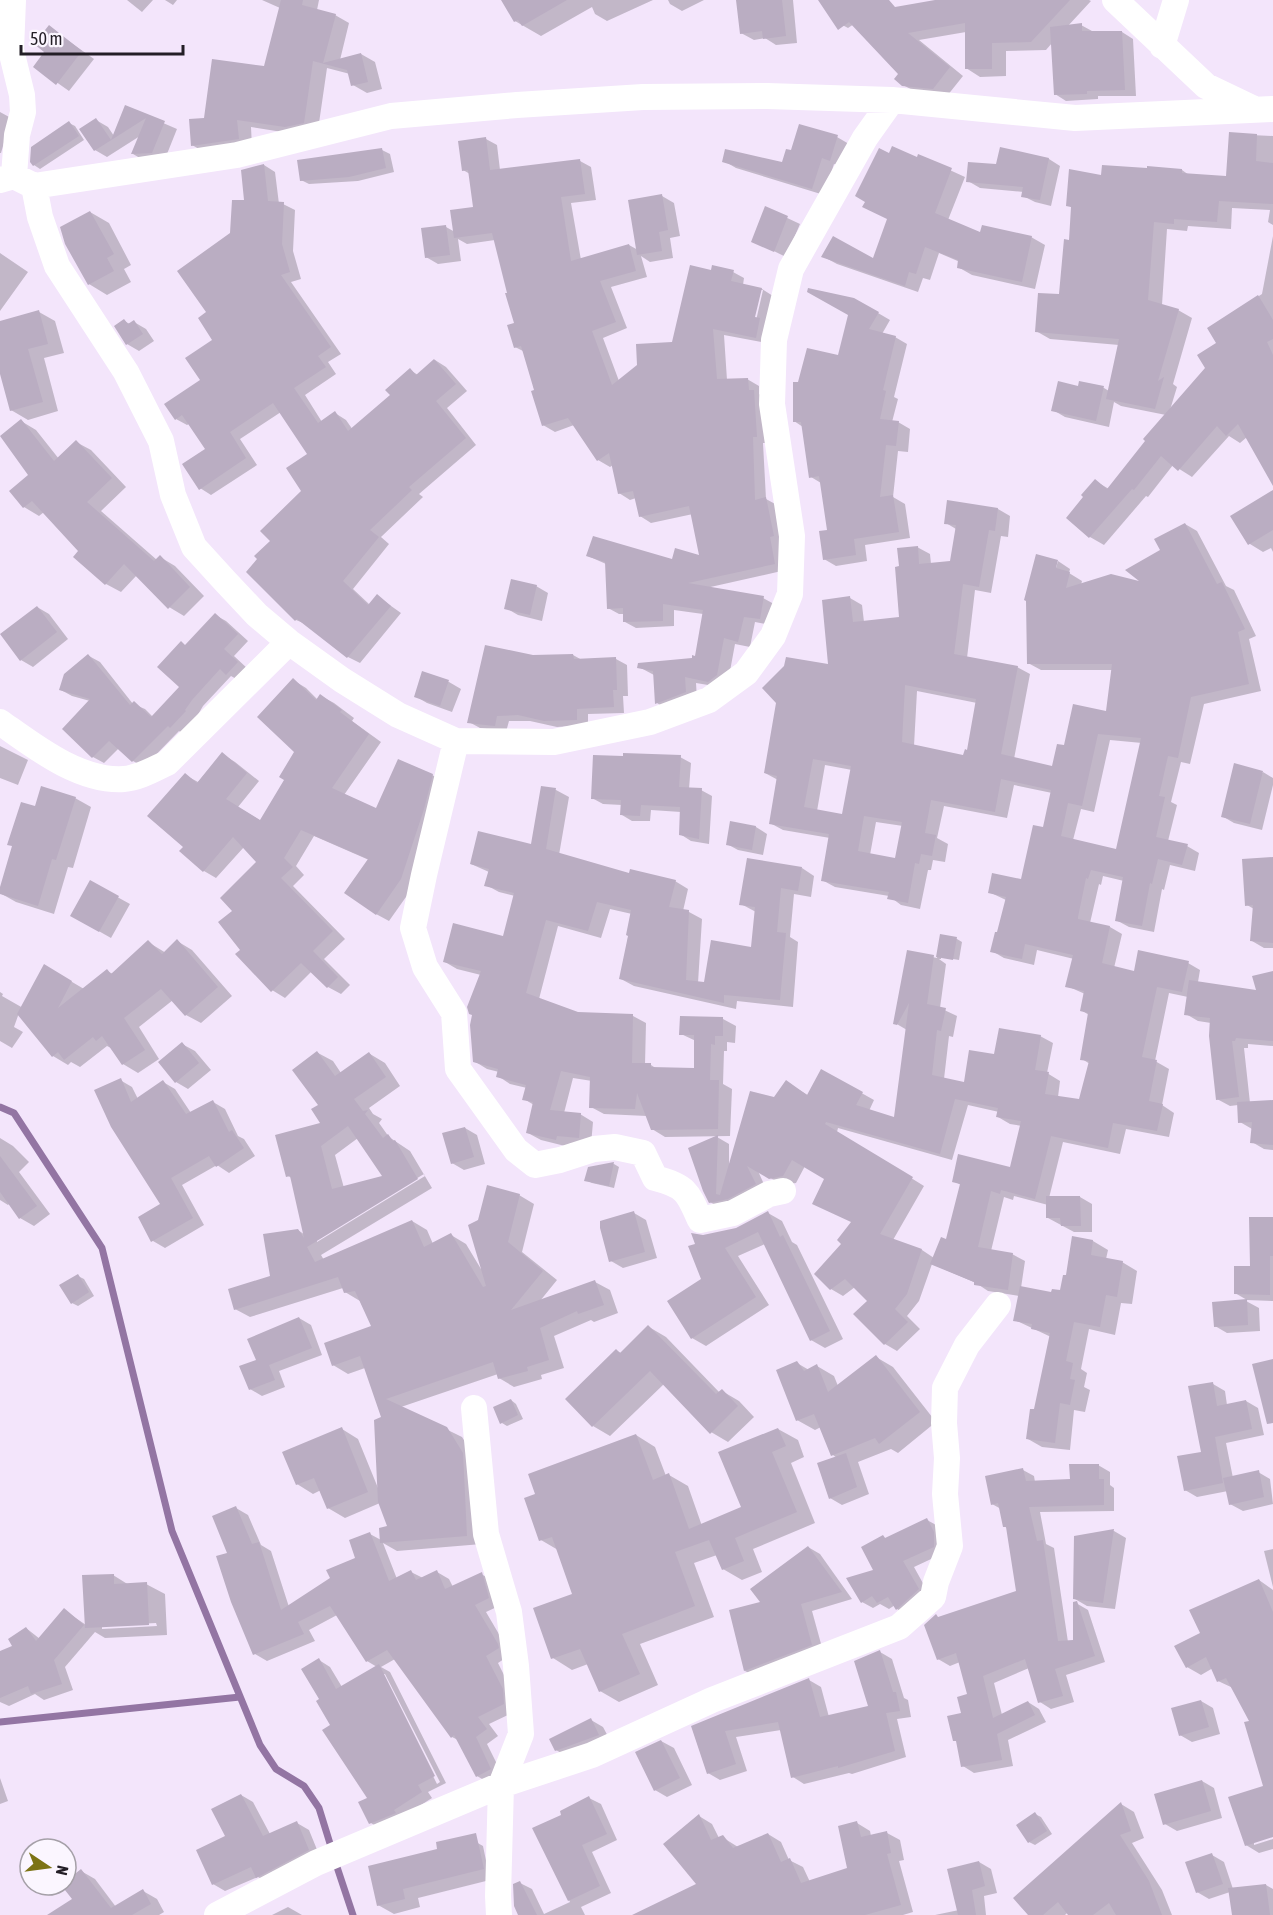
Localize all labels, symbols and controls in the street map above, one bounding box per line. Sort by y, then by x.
scale bar [21,18,183,56]
text: 50 m [30,28,62,49]
north arrow [18,1837,78,1897]
text: N [53,1864,72,1877]

